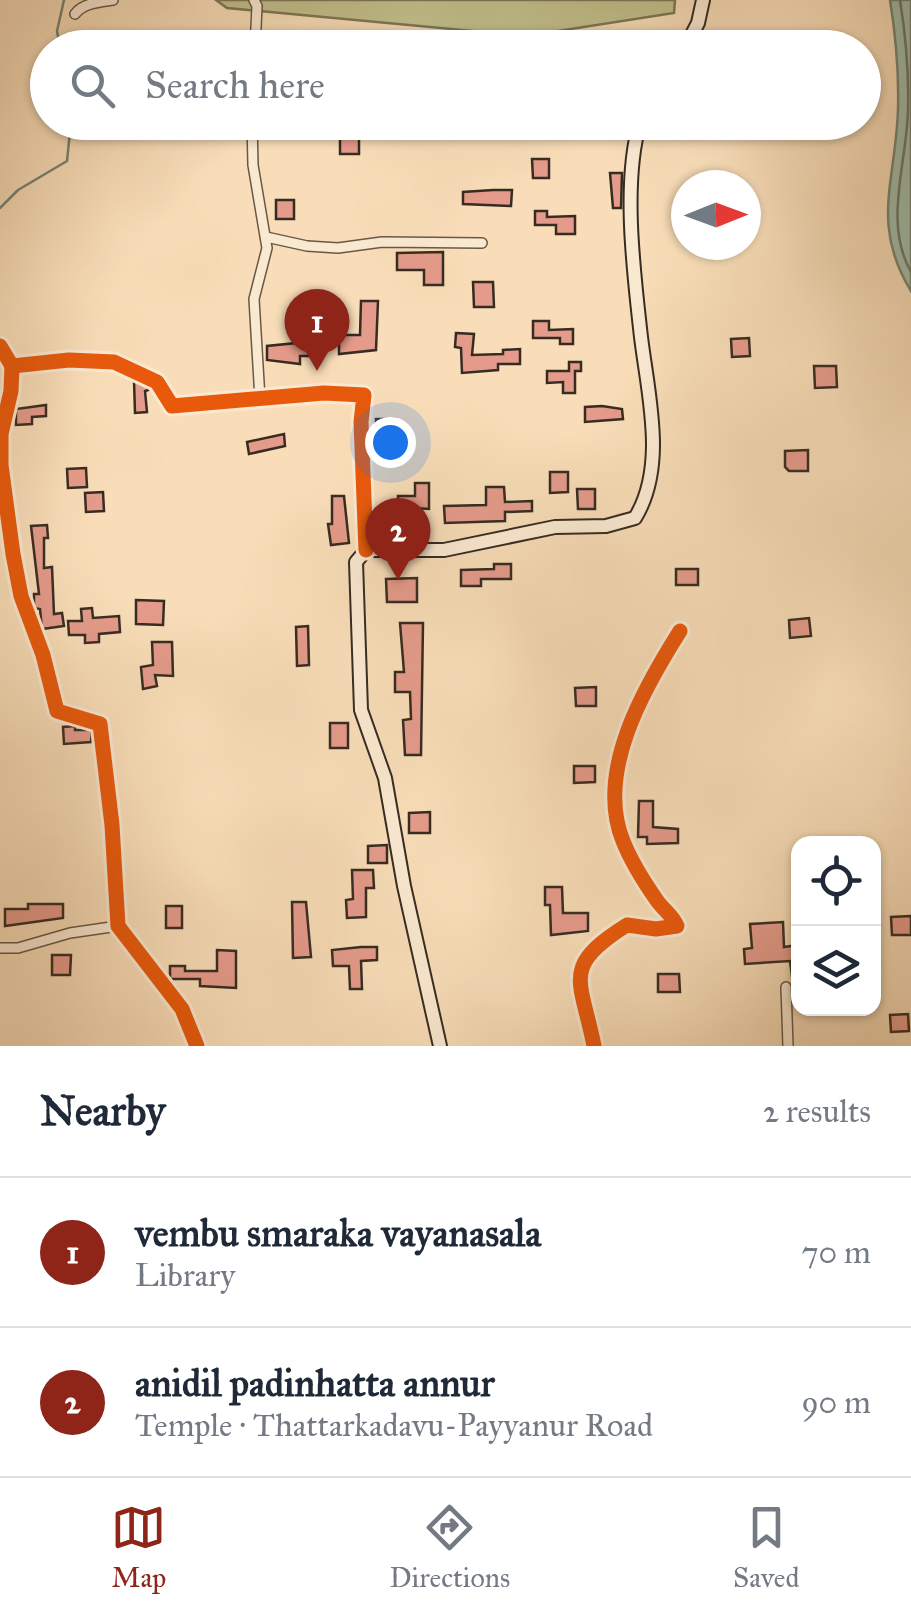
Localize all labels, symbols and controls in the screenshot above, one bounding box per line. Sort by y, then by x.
search box [30,30,881,140]
icon: search [65,58,120,113]
text: Search here [145,62,325,108]
north arrow [671,170,761,260]
pin: 1 [284,288,350,371]
your location [365,417,416,468]
pin: 2 [366,498,430,580]
map controls [791,836,881,1016]
button: locate [791,836,881,926]
button: layers [791,926,881,1016]
text: Nearby [40,1085,165,1137]
text: 2 results [763,1092,871,1131]
text: vembu smaraka vayanasala [135,1210,541,1256]
text: 1 [66,1233,79,1272]
text: 70 m [802,1233,871,1272]
text: Library [135,1256,235,1295]
text: anidil padinhatta annur [135,1360,495,1406]
text: 2 [65,1383,80,1422]
text: 90 m [801,1383,871,1422]
text: Temple · Thattarkadavu-Payyanur Road [135,1406,653,1445]
tab: Map [111,1500,166,1595]
tab: Directions [389,1500,510,1595]
tab: Saved [733,1500,800,1595]

